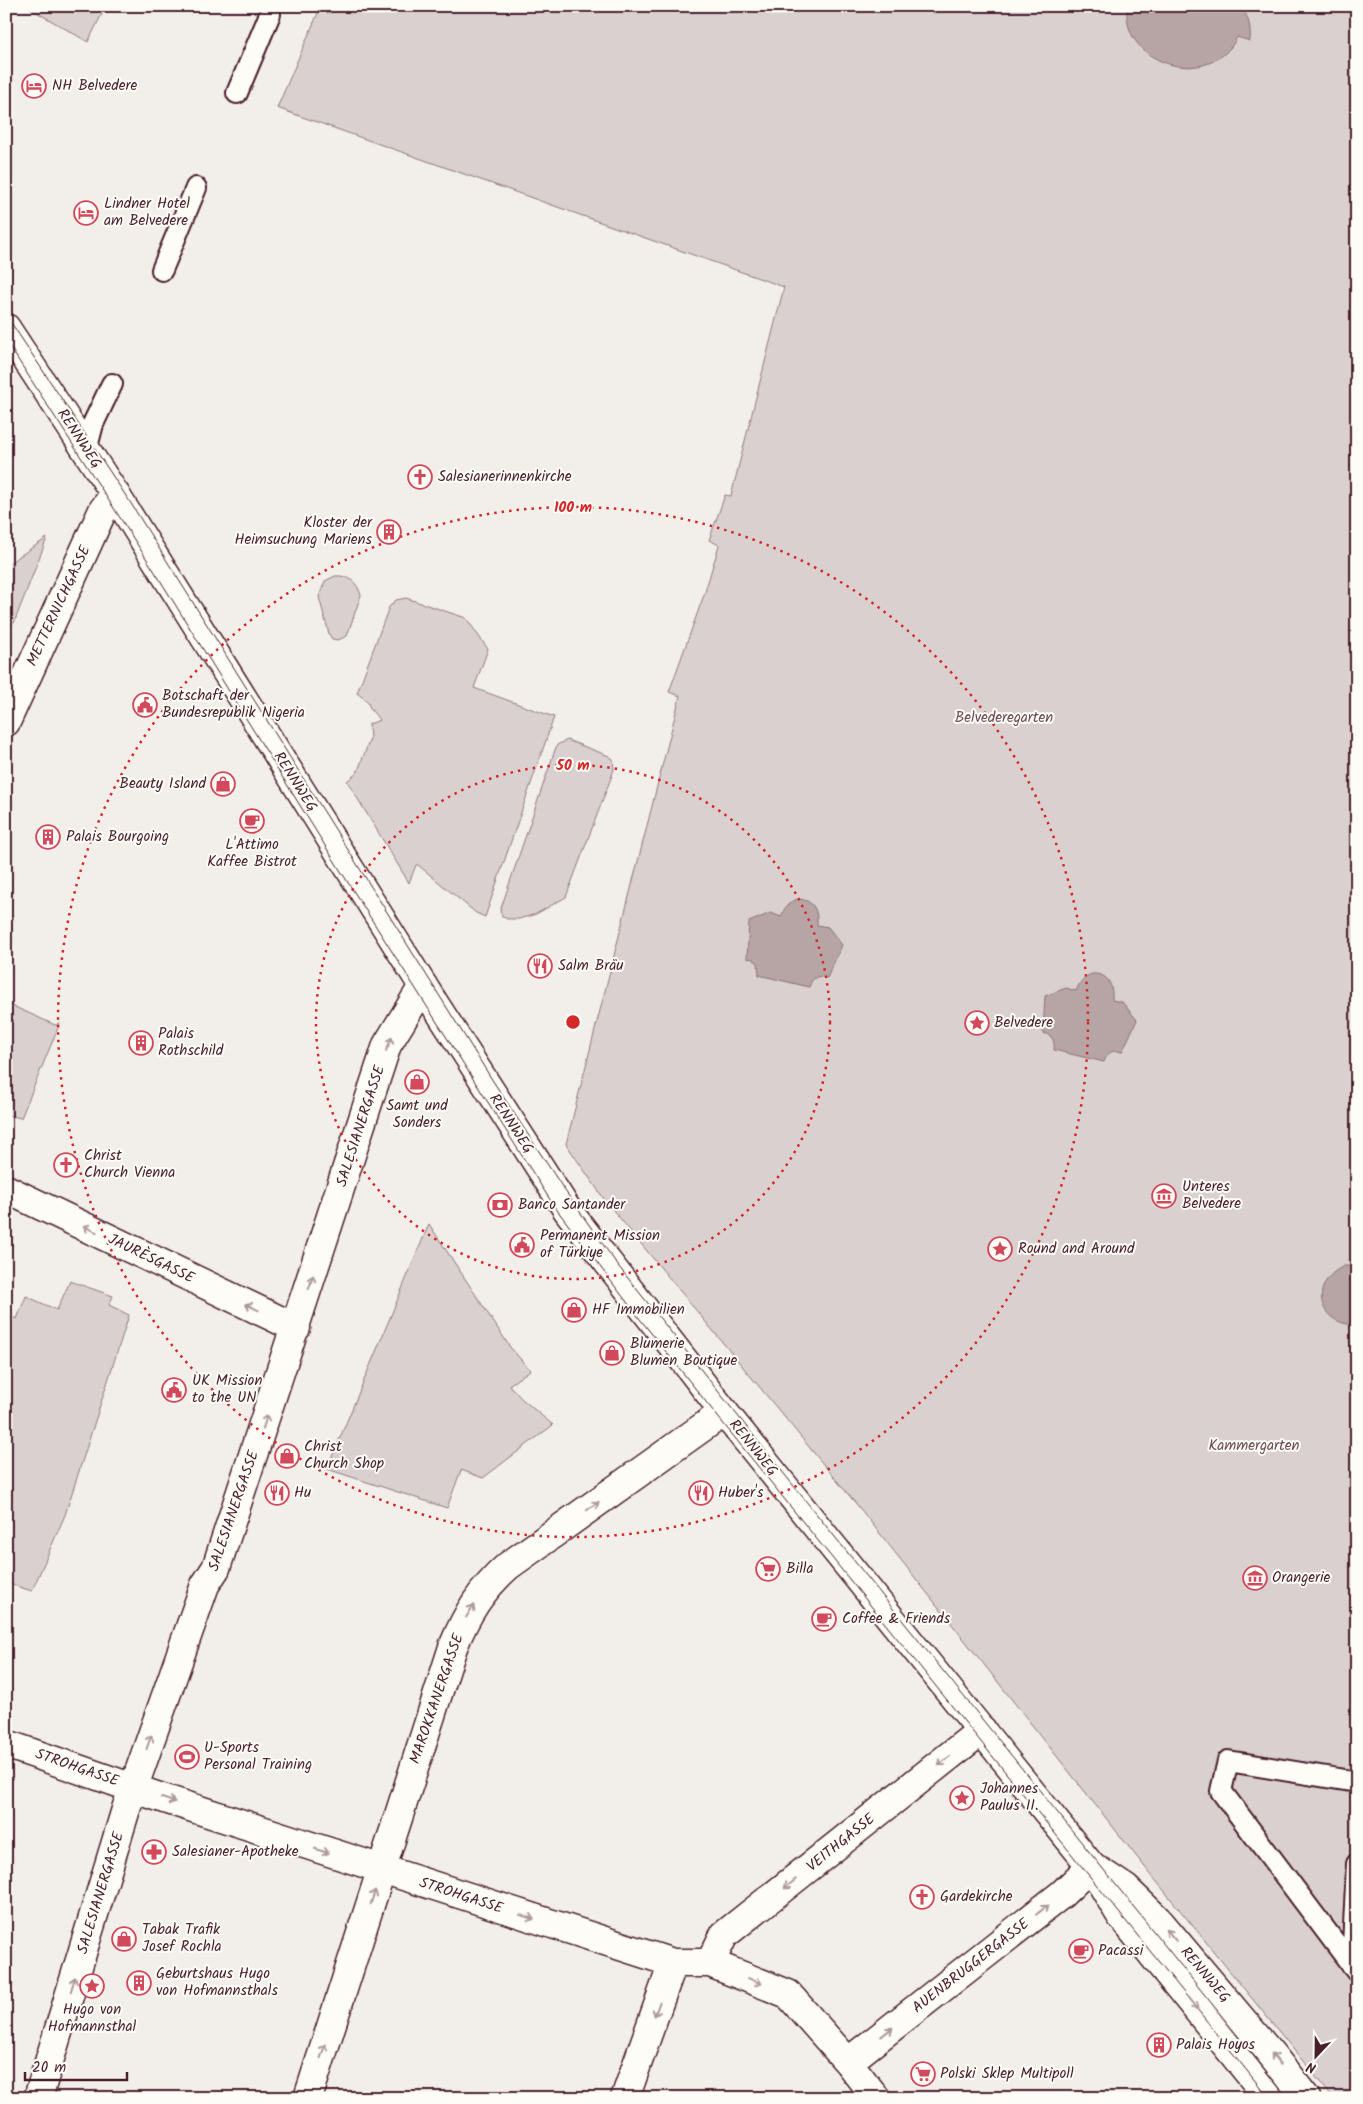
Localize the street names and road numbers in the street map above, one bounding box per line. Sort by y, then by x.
street label: RENNWEG [51,404,107,474]
street label: METTERNICHGASSE [20,540,98,670]
street label: RENNWEG [267,747,323,817]
street label: SALESIANERGASSE [330,1061,392,1190]
street label: RENNWEG [483,1089,539,1159]
street label: JAURÈSGASSE [104,1228,199,1291]
street label: RENNWEG [722,1414,784,1482]
street label: SALESIANERGASSE [202,1446,266,1575]
street label: MAROKKANERGASSE [403,1629,471,1767]
street label: STROHGASSE [32,1742,123,1794]
street label: VEITHGASSE [801,1807,882,1878]
street label: SALESIANERGASSE [71,1828,131,1957]
street label: STROHGASSE [416,1871,507,1921]
street label: AUENBRUGGERGASSE [907,1912,1036,2020]
street label: RENNWEG [1174,1941,1236,2009]

